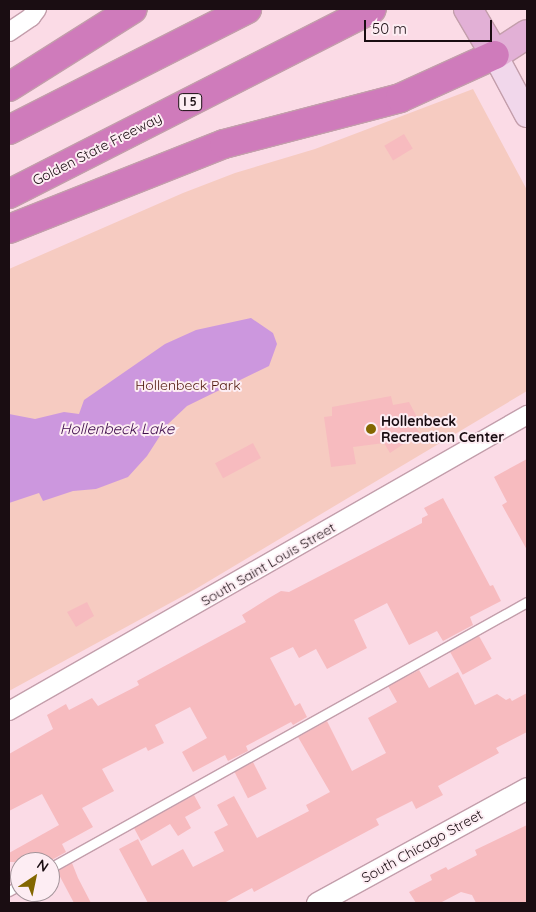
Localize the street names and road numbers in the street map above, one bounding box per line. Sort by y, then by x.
road number: I 5 [178,92,202,111]
street label: Golden State Freeway [30,109,164,189]
street label: South Saint Louis Street [198,519,338,609]
street label: South Chicago Street [359,806,485,886]

